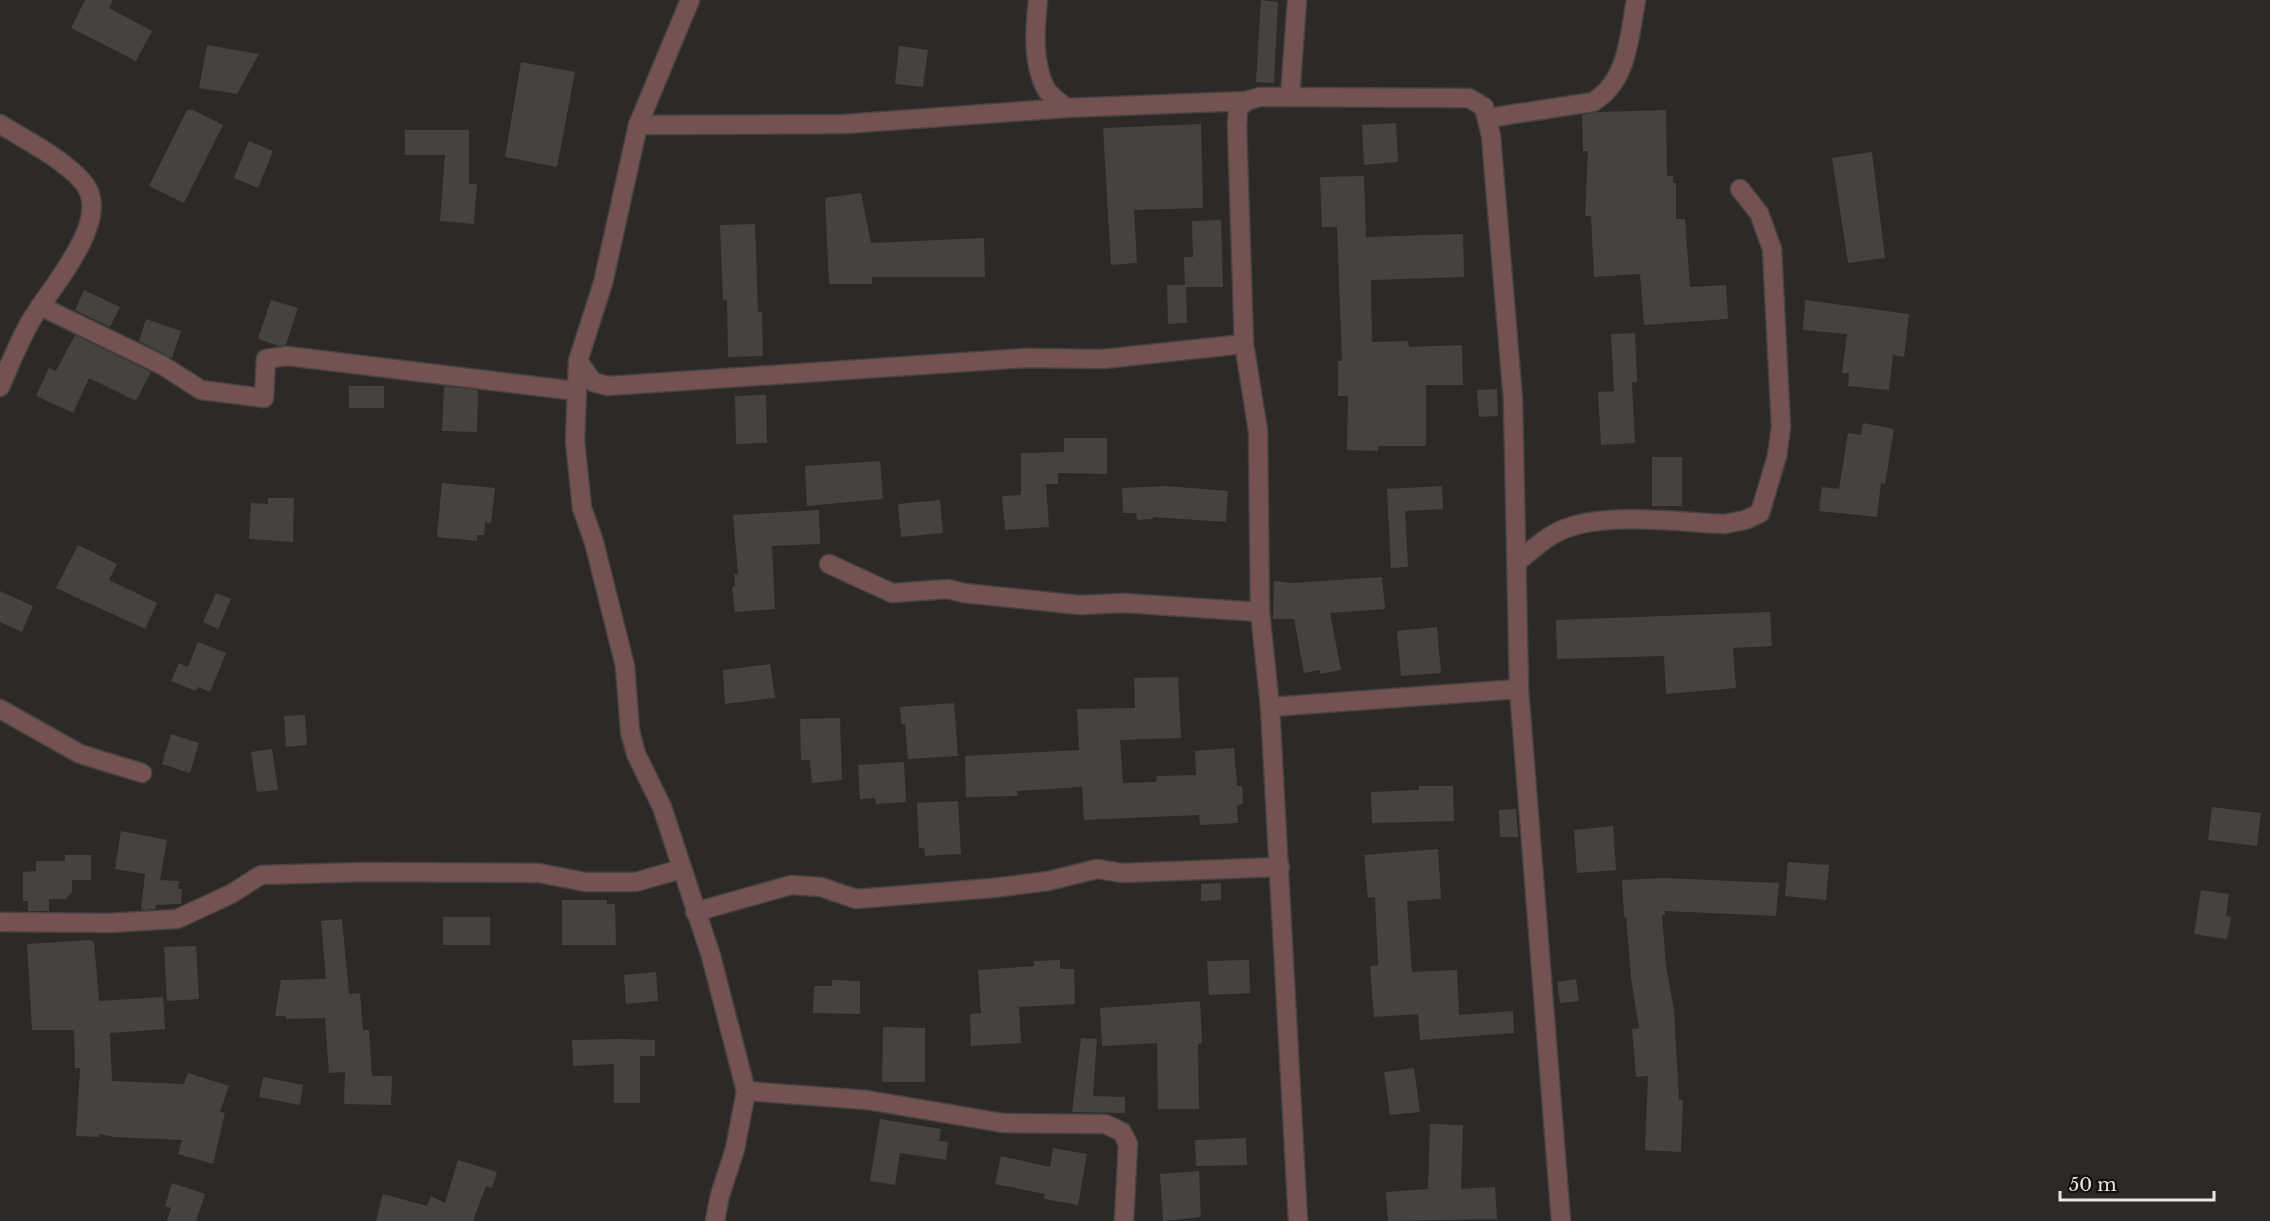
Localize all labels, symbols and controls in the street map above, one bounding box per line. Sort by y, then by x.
scale bar [2060,1164,2214,1202]
text: 50 m [2069,1174,2117,1196]

